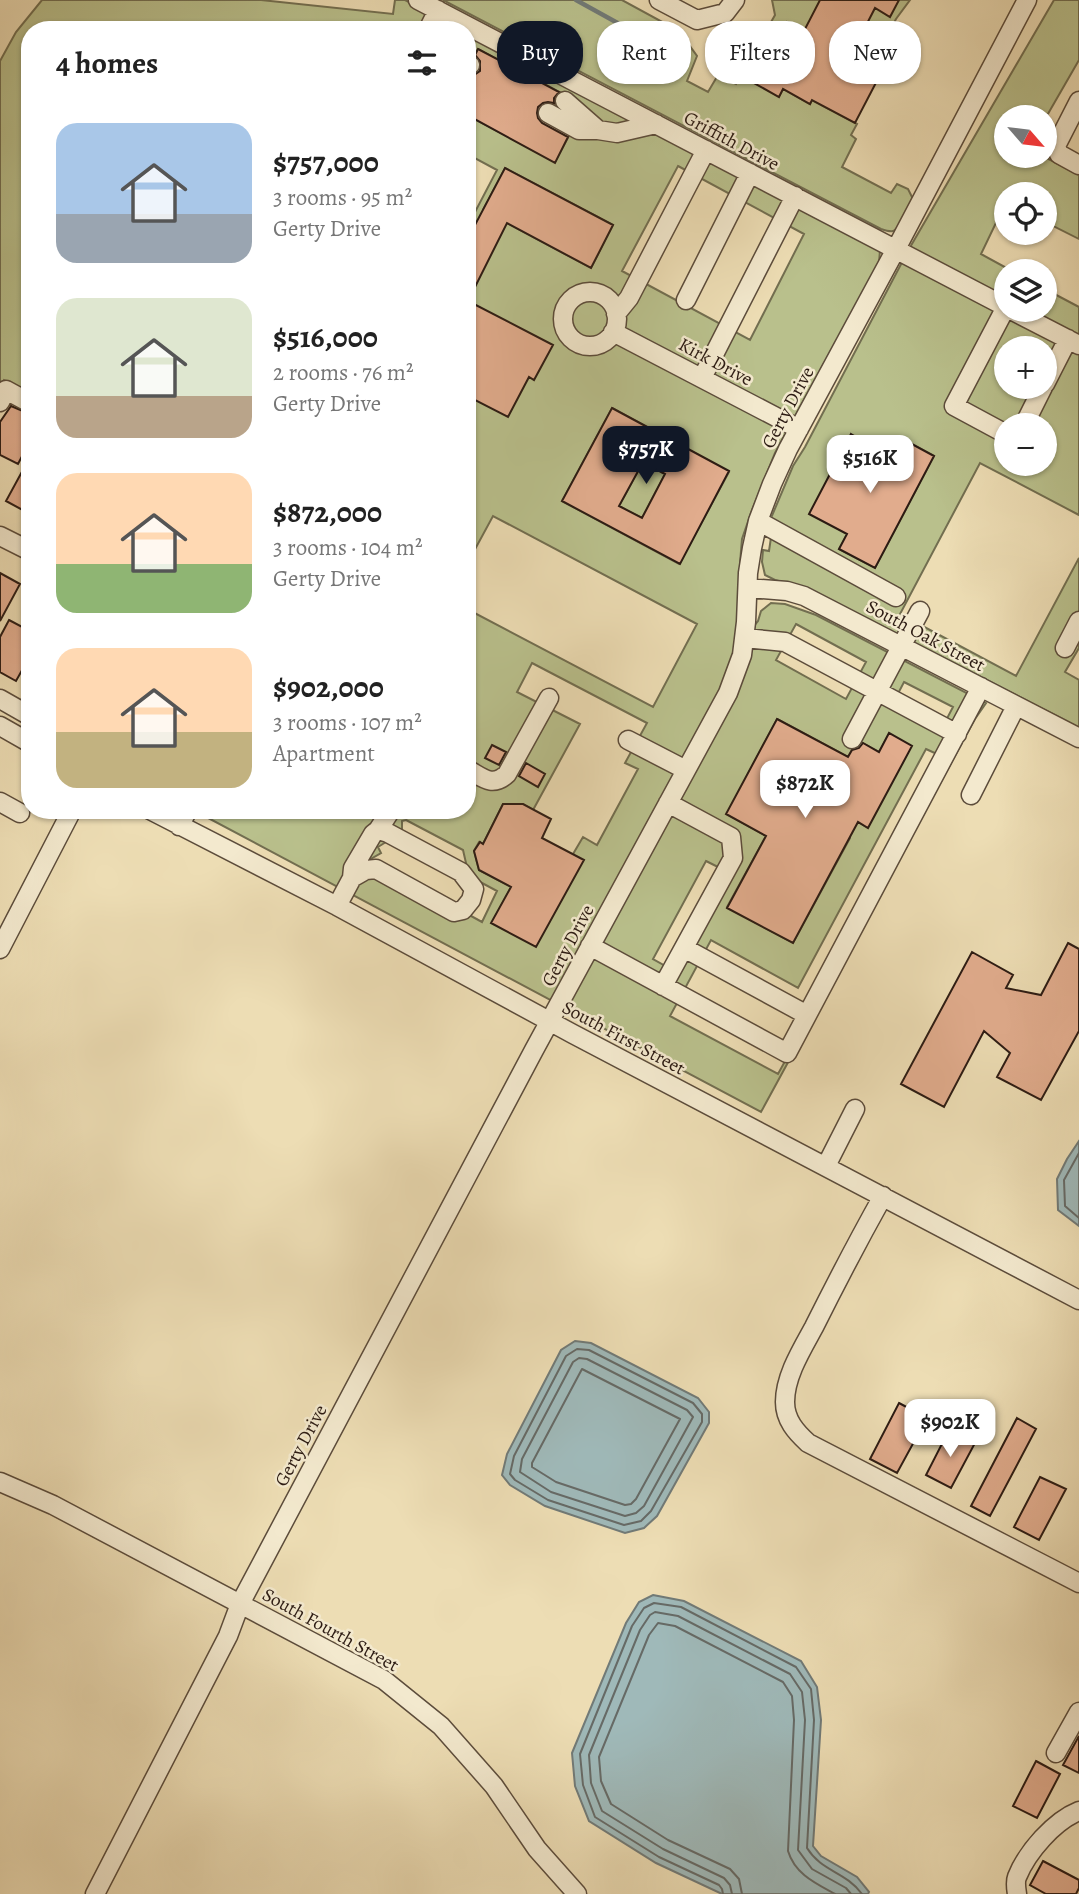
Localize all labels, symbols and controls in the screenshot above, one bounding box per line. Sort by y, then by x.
chip: Buy [497,21,583,84]
chip: Rent [597,21,691,84]
chip: Filters [705,21,815,84]
chip: New [829,21,921,84]
text: 4 homes [56,43,158,83]
icon: filters [403,44,441,82]
street label: Griffith Drive [679,105,784,177]
north arrow [994,105,1057,168]
map controls [994,105,1057,476]
text: $757,000 [273,142,379,182]
icon: home [112,151,196,235]
text: 3 rooms · 95 m² [273,182,412,213]
button: locate [994,182,1057,245]
text: Gerty Drive [273,213,381,244]
button: layers [994,259,1057,322]
text: $516,000 [273,317,378,357]
icon: home [112,326,196,410]
street label: Kirk Drive [674,332,757,392]
button: + [994,336,1057,399]
text: 2 rooms · 76 m² [273,357,414,388]
street label: Gerty Drive [755,362,820,453]
text: Gerty Drive [273,388,381,419]
button: − [994,413,1057,476]
pin: $757K [597,426,695,486]
text: $757K [618,433,674,464]
pin: $516K [821,435,919,495]
text: $516K [843,442,897,473]
text: $872,000 [273,492,382,532]
icon: home [112,501,196,585]
text: 3 rooms · 104 m² [273,532,422,563]
text: Gerty Drive [273,563,381,594]
street label: South Oak Street [861,594,990,678]
text: $902,000 [273,667,384,707]
icon: home [112,676,196,760]
text: 3 rooms · 107 m² [273,707,422,738]
text: Apartment [273,738,375,769]
pin: $872K [756,760,854,820]
text: $872K [776,767,834,798]
street label: Gerty Drive [535,900,600,991]
street label: South First Street [557,994,690,1081]
street label: Gerty Drive [268,1400,333,1491]
pin: $902K [901,1400,999,1459]
text: $902K [920,1406,980,1437]
street label: South Fourth Street [258,1582,403,1678]

